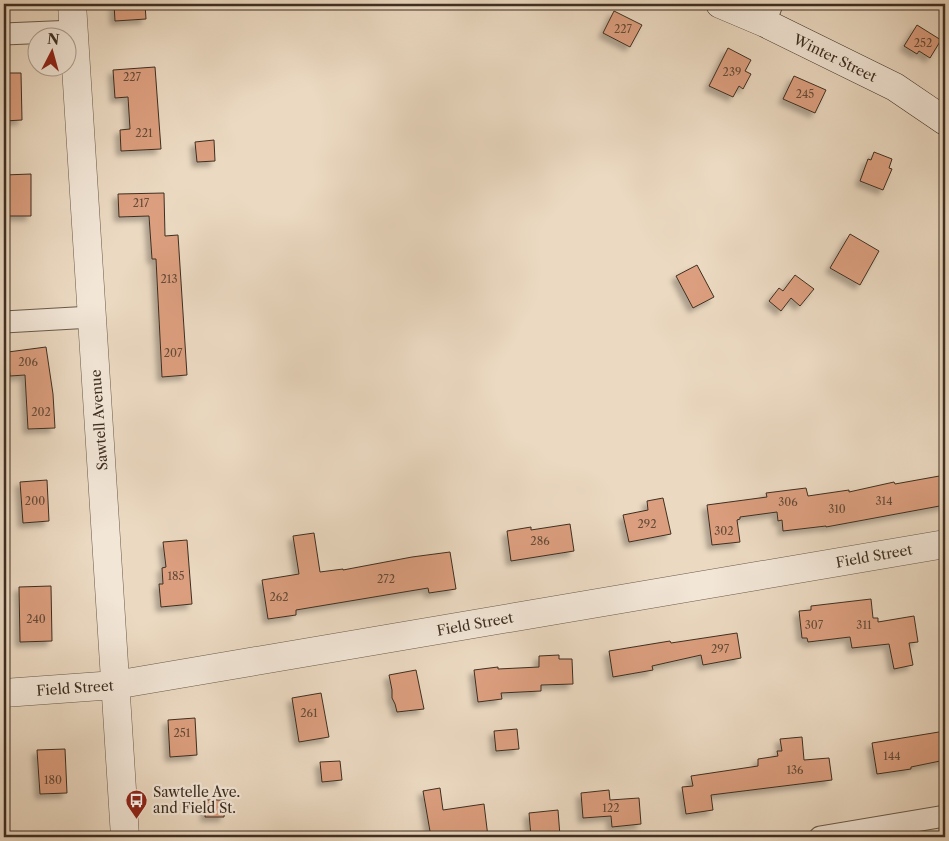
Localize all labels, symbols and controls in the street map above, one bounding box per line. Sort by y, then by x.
house number: 227 [614,22,633,36]
north arrow [28,28,78,78]
text: N [46,29,60,49]
street label: Winter Street [790,30,880,86]
house number: 252 [914,36,932,50]
house number: 239 [723,65,741,79]
house number: 227 [123,70,142,84]
house number: 245 [796,87,814,101]
house number: 221 [135,126,153,140]
house number: 217 [133,196,150,210]
house number: 213 [160,272,178,286]
house number: 207 [164,346,183,360]
house number: 206 [18,355,38,369]
street label: Sawtell Avenue [86,369,111,471]
house number: 202 [31,405,51,419]
house number: 200 [25,494,45,508]
house number: 314 [875,494,893,508]
house number: 306 [778,495,798,509]
house number: 310 [828,502,846,516]
house number: 292 [637,517,657,531]
house number: 302 [714,524,734,538]
house number: 286 [530,534,550,548]
street label: Field Street [834,540,914,572]
house number: 185 [167,569,185,583]
house number: 272 [377,572,395,586]
house number: 262 [269,590,289,604]
street label: Field Street [435,608,515,640]
house number: 240 [26,612,46,626]
house number: 307 [805,618,824,632]
house number: 311 [856,618,872,632]
house number: 297 [711,642,730,656]
street label: Field Street [36,676,114,700]
house number: 261 [300,706,318,720]
house number: 251 [174,726,191,740]
house number: 144 [883,749,901,763]
house number: 136 [786,763,804,777]
house number: 180 [44,773,62,787]
place label: Sawtelle Ave. and Field St. [153,783,240,817]
bus stop icon: Sawtelle Ave. and Field St. [125,788,149,819]
house number: 122 [602,801,620,815]

